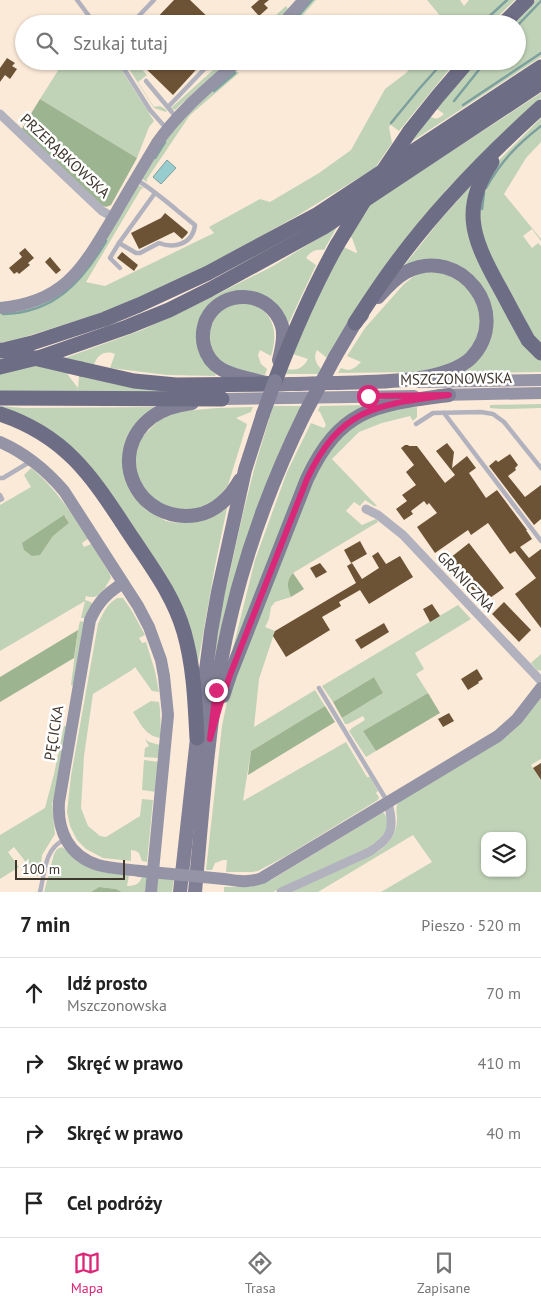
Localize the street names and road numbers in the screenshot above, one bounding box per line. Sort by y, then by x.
street label: PRZERĄBKOWSKA [17,109,114,202]
street label: MSZCZONOWSKA [400,368,512,389]
street label: GRANICZNA [433,547,499,616]
street label: PĘCICKA [40,704,67,762]

